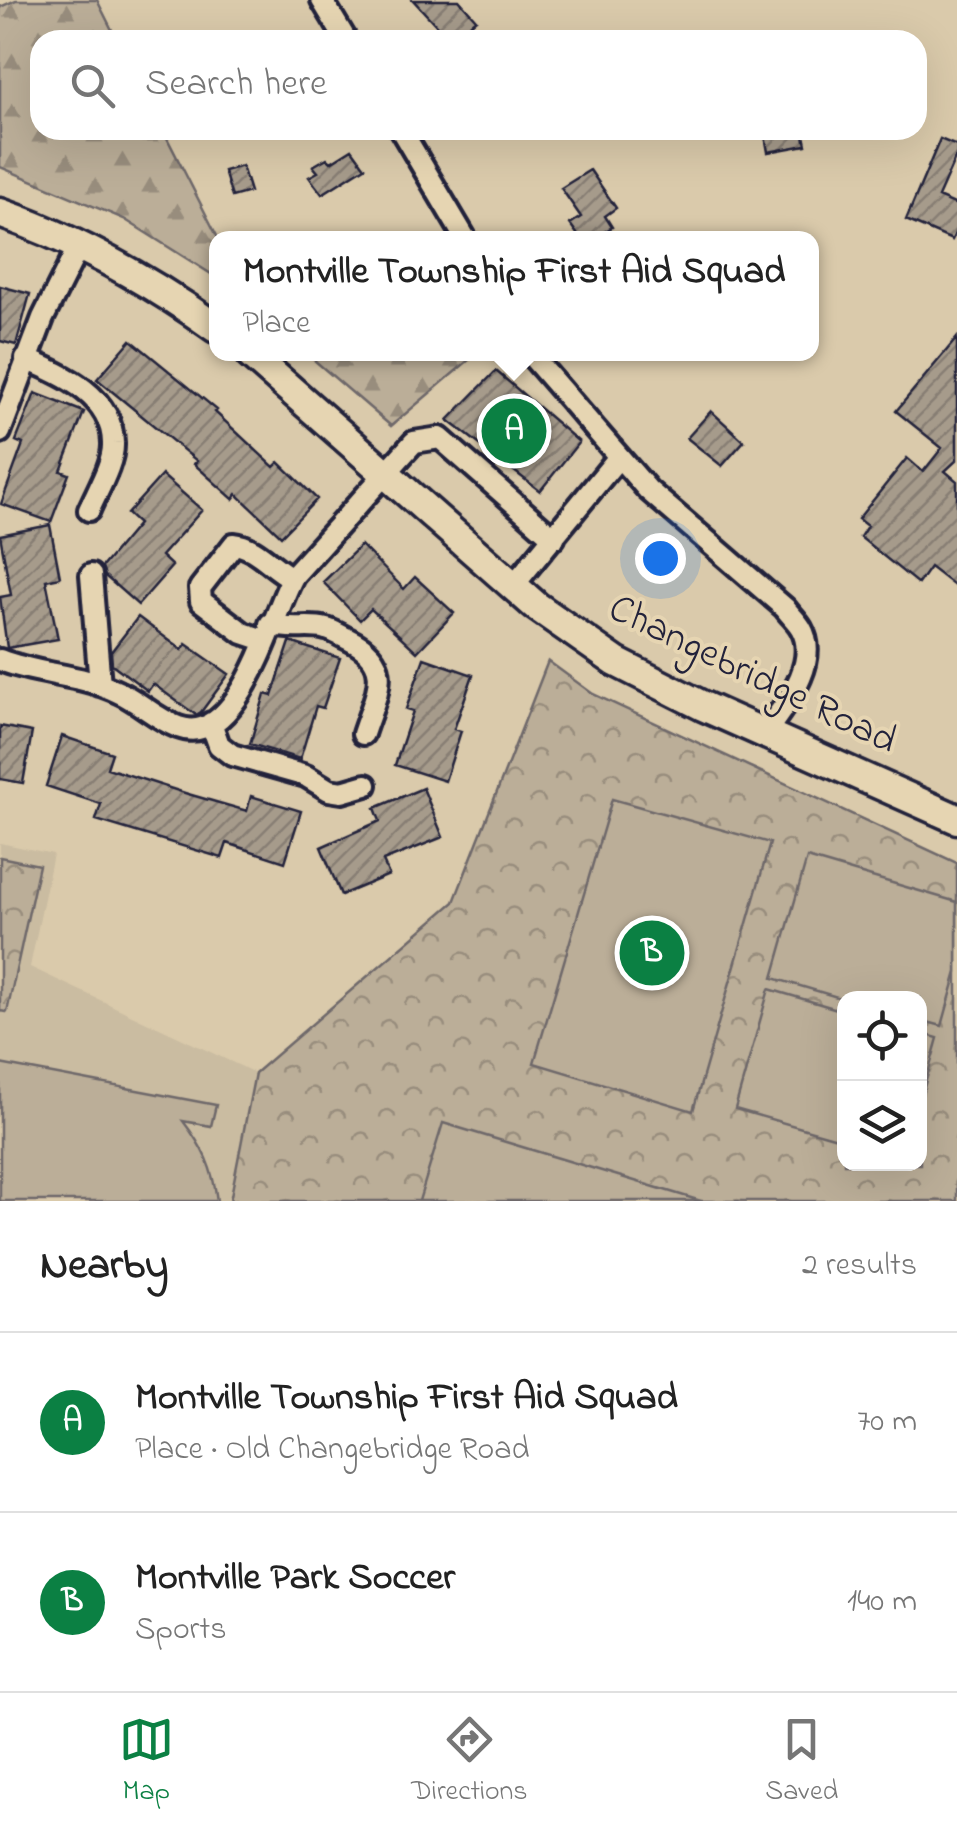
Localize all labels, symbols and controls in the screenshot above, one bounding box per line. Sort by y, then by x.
search box [30,30,927,140]
text: Search here [145,57,327,113]
icon: search [65,58,120,113]
popup [209,231,819,361]
text: Montville Township First Aid Squad [243,245,785,301]
text: Place [243,301,310,348]
pin: A [482,394,546,468]
your location [635,533,686,584]
street label: Changebridge Road [598,581,906,771]
pin: B [620,916,684,990]
map controls [837,991,927,1171]
button: locate [837,991,927,1081]
button: layers [837,1081,927,1171]
text: Nearby [40,1236,168,1297]
text: 2 results [802,1243,917,1290]
text: Montville Township First Aid Squad [135,1371,678,1427]
text: A [63,1399,82,1446]
text: 70 m [857,1399,917,1446]
text: Place · Old Changebridge Road [135,1427,529,1474]
text: Montville Park Soccer [135,1551,455,1607]
text: B [62,1579,83,1626]
text: 140 m [847,1579,917,1626]
text: Sports [135,1607,227,1654]
tab: Map [119,1712,174,1813]
tab: Directions [411,1712,528,1813]
tab: Saved [765,1712,838,1813]

